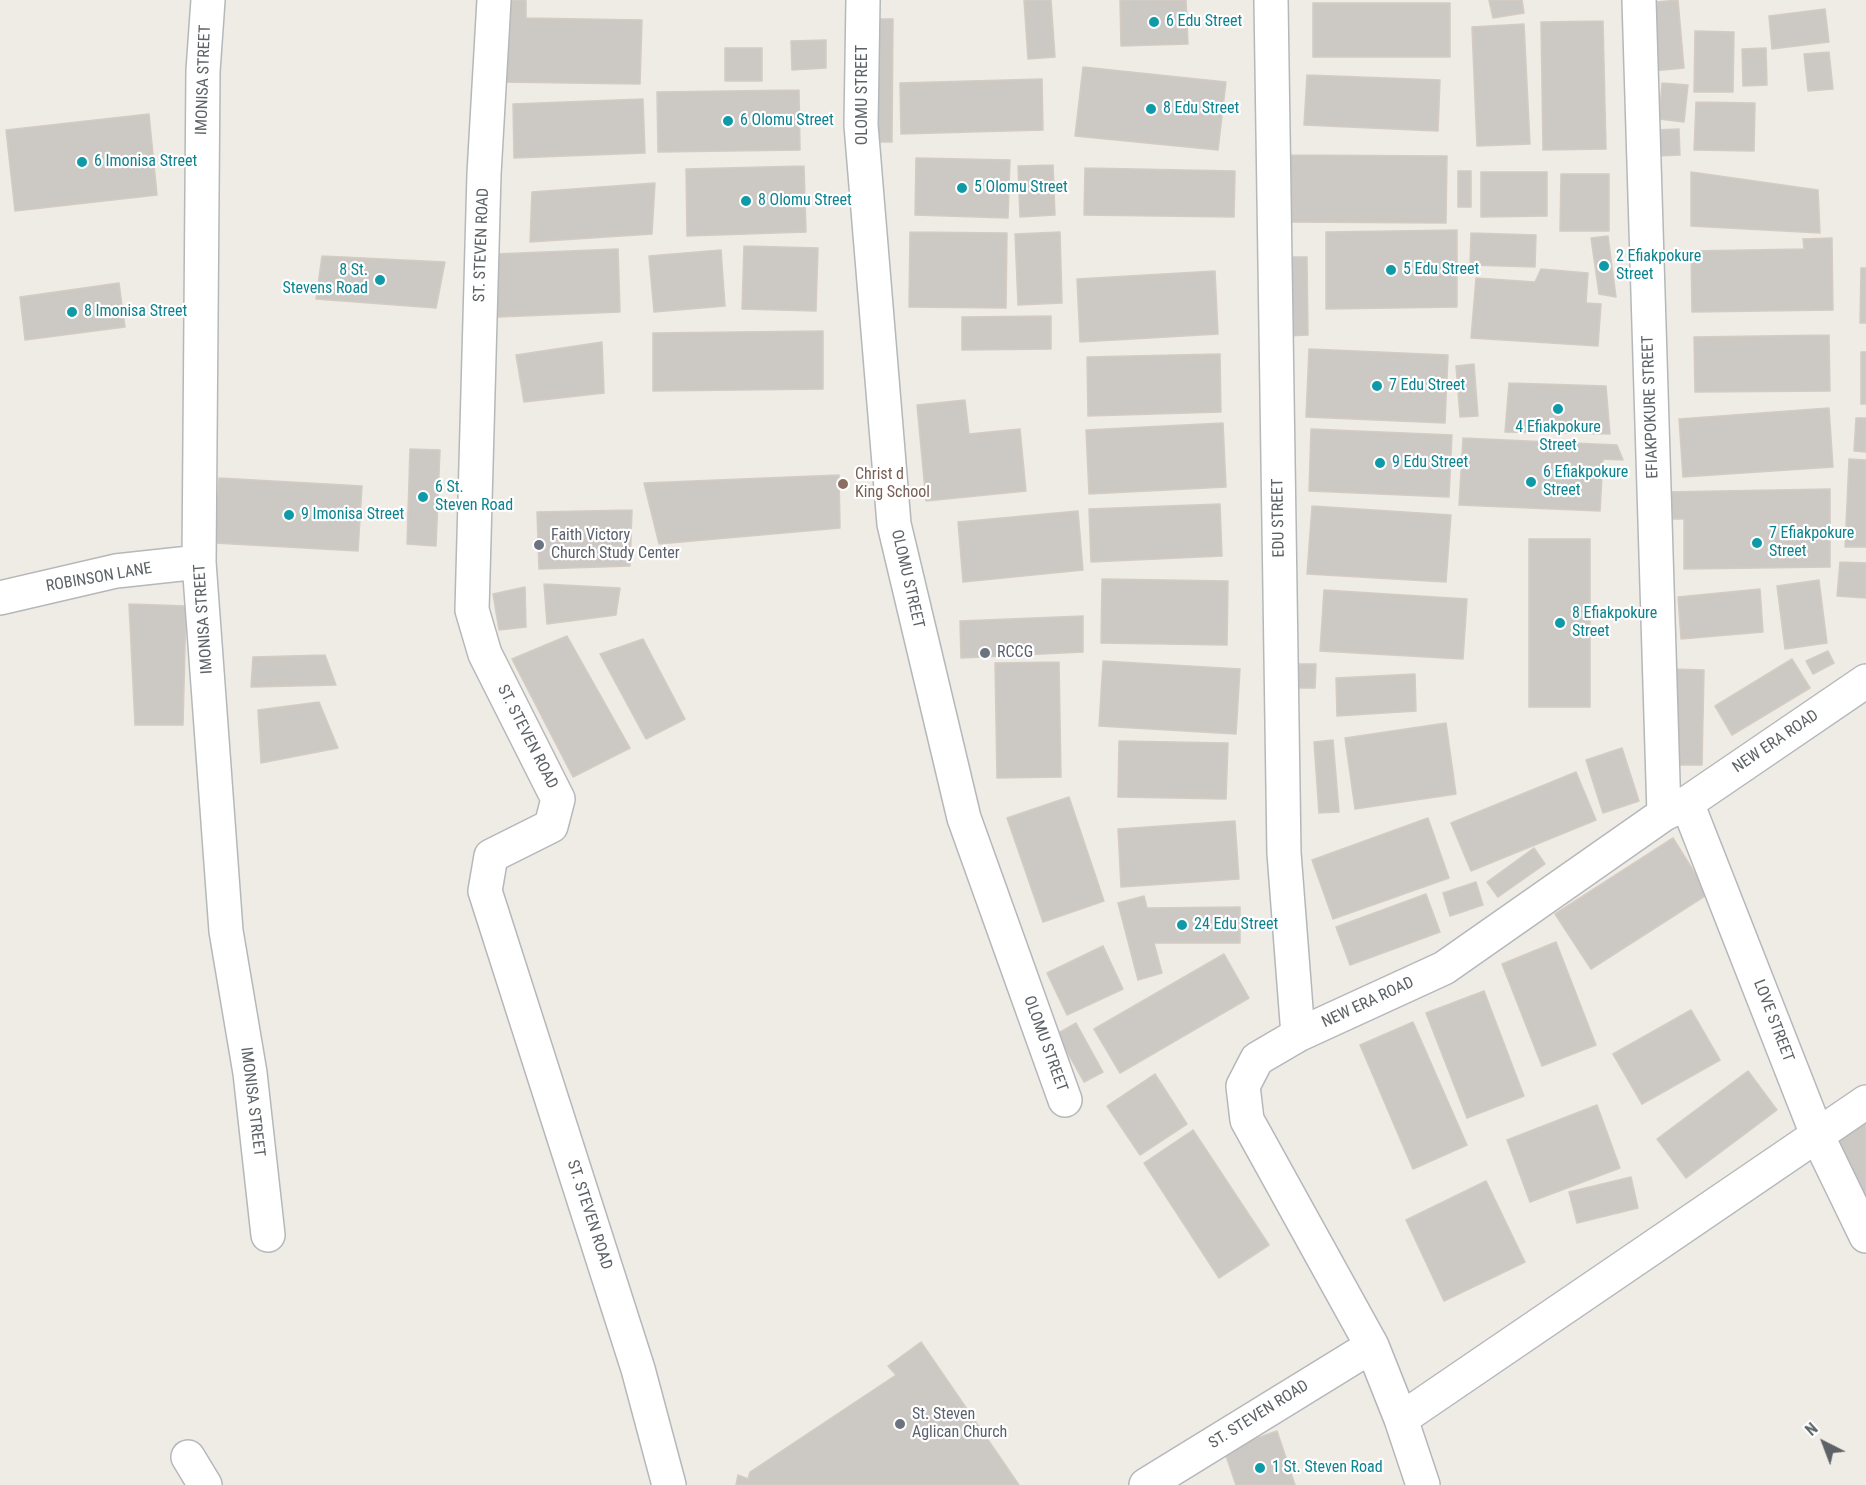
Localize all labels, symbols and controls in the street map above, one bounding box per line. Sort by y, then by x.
place label: 6 Edu Street [1166,12,1242,32]
marker: 6 Edu Street [1147,15,1161,29]
street label: IMONISA STREET [192,25,216,135]
street label: OLOMU STREET [853,45,873,145]
place label: 8 Edu Street [1163,99,1239,119]
marker: 8 Edu Street [1144,102,1158,116]
place label: 6 Olomu Street [740,111,834,131]
marker: 6 Olomu Street [721,114,735,128]
place label: 6 Imonisa Street [94,152,197,172]
marker: 6 Imonisa Street [75,155,89,169]
place label: 5 Olomu Street [974,178,1068,198]
marker: 5 Olomu Street [955,181,969,195]
street label: ST. STEVEN ROAD [470,188,494,302]
place label: 8 Olomu Street [758,191,852,211]
marker: 8 Olomu Street [739,194,753,208]
place label: 2 Efiakpokure Street [1616,247,1701,285]
marker: 2 Efiakpokure Street [1597,259,1611,273]
place label: 5 Edu Street [1403,260,1479,280]
place label: 8 St. Stevens Road [282,261,368,299]
marker: 5 Edu Street [1384,263,1398,277]
marker: 8 St. Stevens Road [373,273,387,287]
place label: 8 Imonisa Street [84,302,187,322]
marker: 8 Imonisa Street [65,305,79,319]
street label: EFIAKPOKURE STREET [1639,335,1663,479]
place label: 7 Edu Street [1389,376,1465,396]
marker: 7 Edu Street [1370,379,1384,393]
marker: 4 Efiakpokure Street [1551,402,1565,416]
place label: 4 Efiakpokure Street [1515,418,1601,456]
place label: 9 Edu Street [1392,453,1468,473]
marker: 9 Edu Street [1373,456,1387,470]
place label: 6 Efiakpokure Street [1543,463,1628,501]
place label: Christ d King School [855,465,930,503]
marker: 6 Efiakpokure Street [1524,475,1538,489]
marker: Christ d King School [836,477,850,491]
place label: 6 St. Steven Road [435,478,513,516]
street label: EDU STREET [1269,478,1289,558]
marker: 6 St. Steven Road [416,490,430,504]
place label: 9 Imonisa Street [301,505,404,525]
marker: 9 Imonisa Street [282,508,296,522]
place label: 7 Efiakpokure Street [1769,524,1854,562]
place label: Faith Victory Church Study Center [551,526,680,564]
street label: OLOMU STREET [886,528,928,630]
marker: 7 Efiakpokure Street [1750,536,1764,550]
marker: Faith Victory Church Study Center [532,538,546,552]
street label: ROBINSON LANE [45,559,153,597]
street label: IMONISA STREET [191,563,217,675]
place label: 8 Efiakpokure Street [1572,604,1657,642]
marker: 8 Efiakpokure Street [1553,616,1567,630]
place label: RCCG [997,643,1033,663]
marker: RCCG [978,646,992,660]
street label: ST. STEVEN ROAD [493,682,561,792]
street label: NEW ERA ROAD [1729,706,1823,778]
place label: 24 Edu Street [1194,915,1278,935]
marker: 24 Edu Street [1175,918,1189,932]
street label: NEW ERA ROAD [1319,973,1417,1033]
street label: LOVE STREET [1749,977,1797,1065]
street label: OLOMU STREET [1019,993,1071,1095]
street label: IMONISA STREET [236,1046,268,1158]
street label: ST. STEVEN ROAD [562,1158,616,1272]
street label: ST. STEVEN ROAD [1205,1377,1313,1453]
place label: St. Steven Aglican Church [912,1405,1007,1443]
north arrow [1794,1413,1854,1473]
marker: St. Steven Aglican Church [893,1417,907,1431]
text: N [1802,1419,1822,1440]
place label: 1 St. Steven Road [1272,1458,1383,1478]
marker: 1 St. Steven Road [1253,1461,1267,1475]

